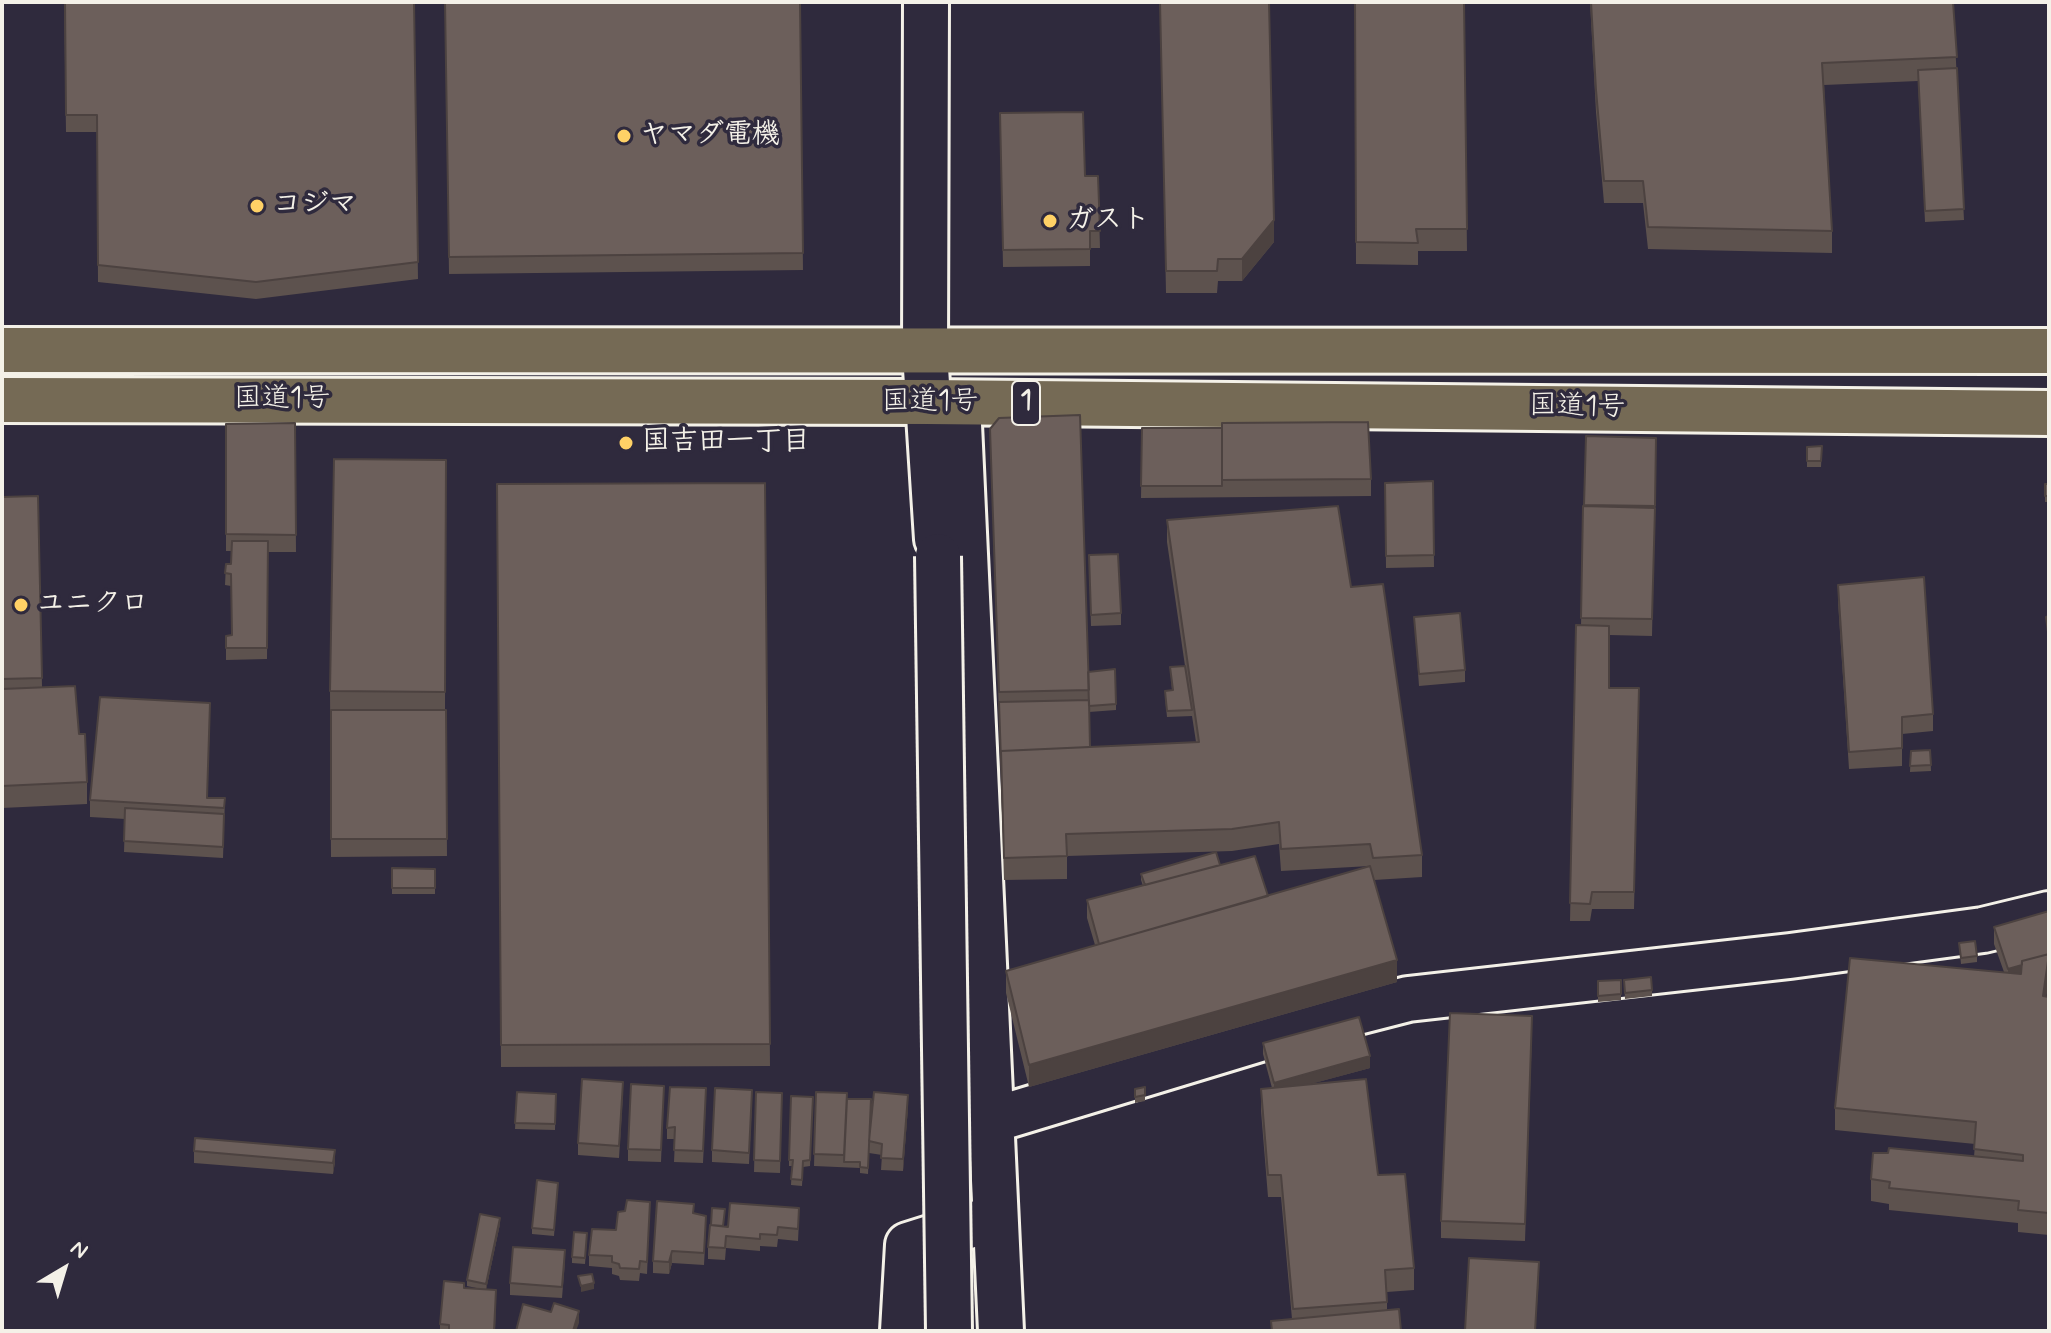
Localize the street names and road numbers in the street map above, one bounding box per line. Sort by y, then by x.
road number: 1 [1012,381,1040,425]
street label: 国道1号 [234,383,330,417]
street label: 国道1号 [882,386,978,420]
street label: 国道1号 [1528,390,1626,426]

